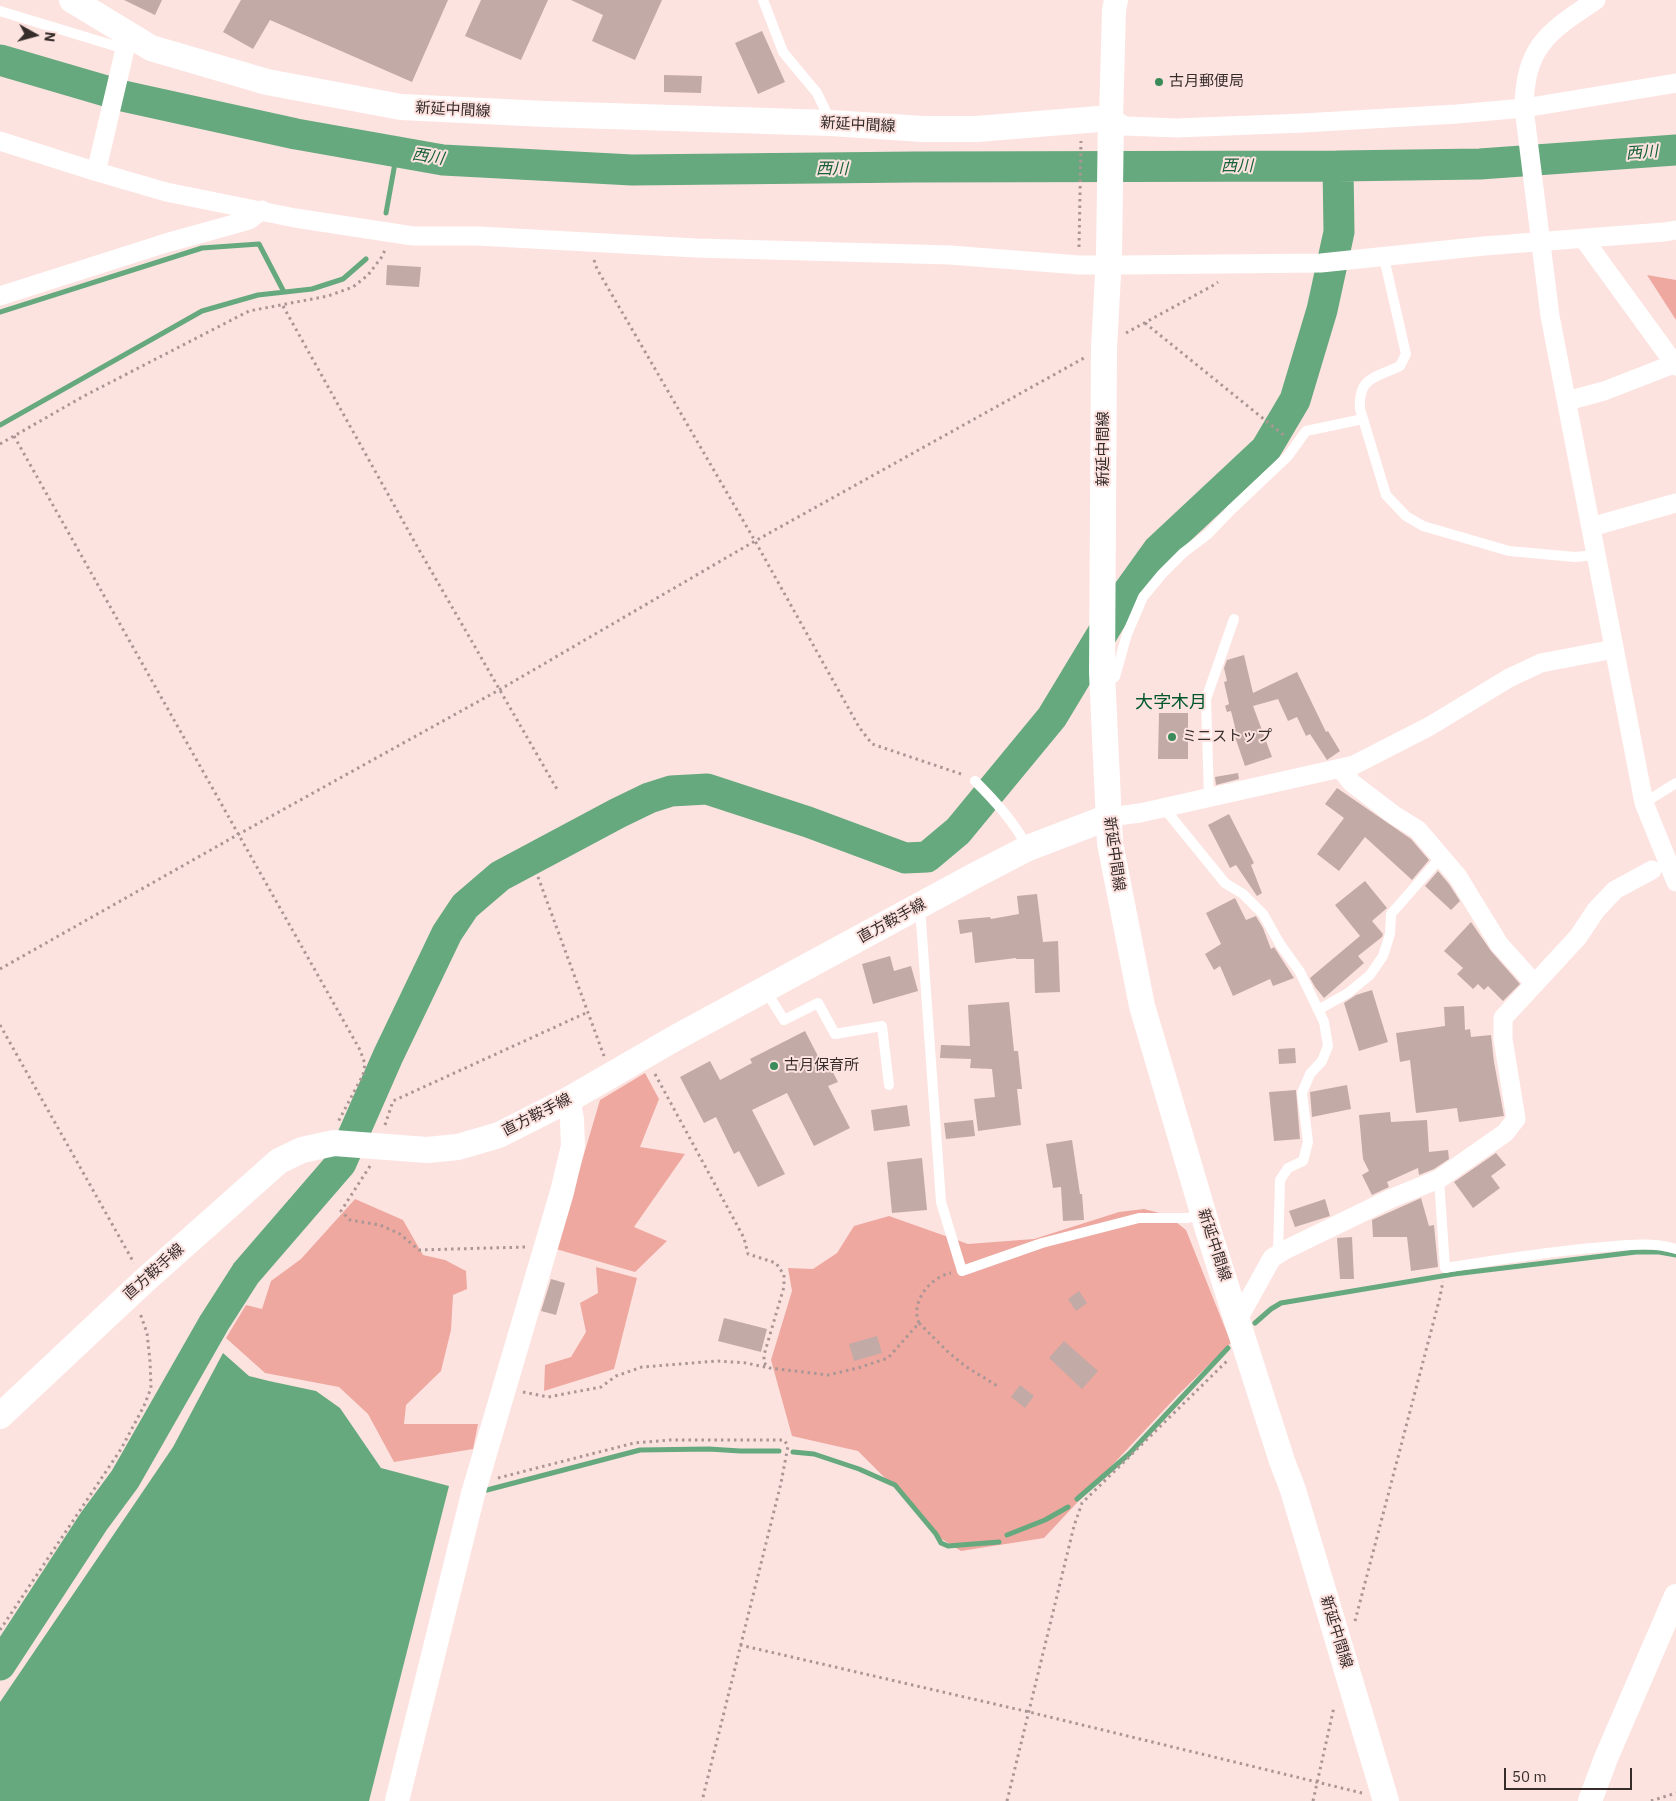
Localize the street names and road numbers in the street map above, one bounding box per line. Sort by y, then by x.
street label: 新延中間線 [415,99,491,121]
street label: 新延中間線 [820,114,896,136]
street label: 新延中間線 [1095,412,1113,486]
street label: 新延中間線 [1100,816,1128,892]
street label: 直方鞍手線 [855,895,929,947]
street label: 直方鞍手線 [500,1090,574,1140]
street label: 新延中間線 [1194,1207,1234,1283]
street label: 直方鞍手線 [120,1240,188,1304]
street label: 新延中間線 [1316,1594,1356,1670]

